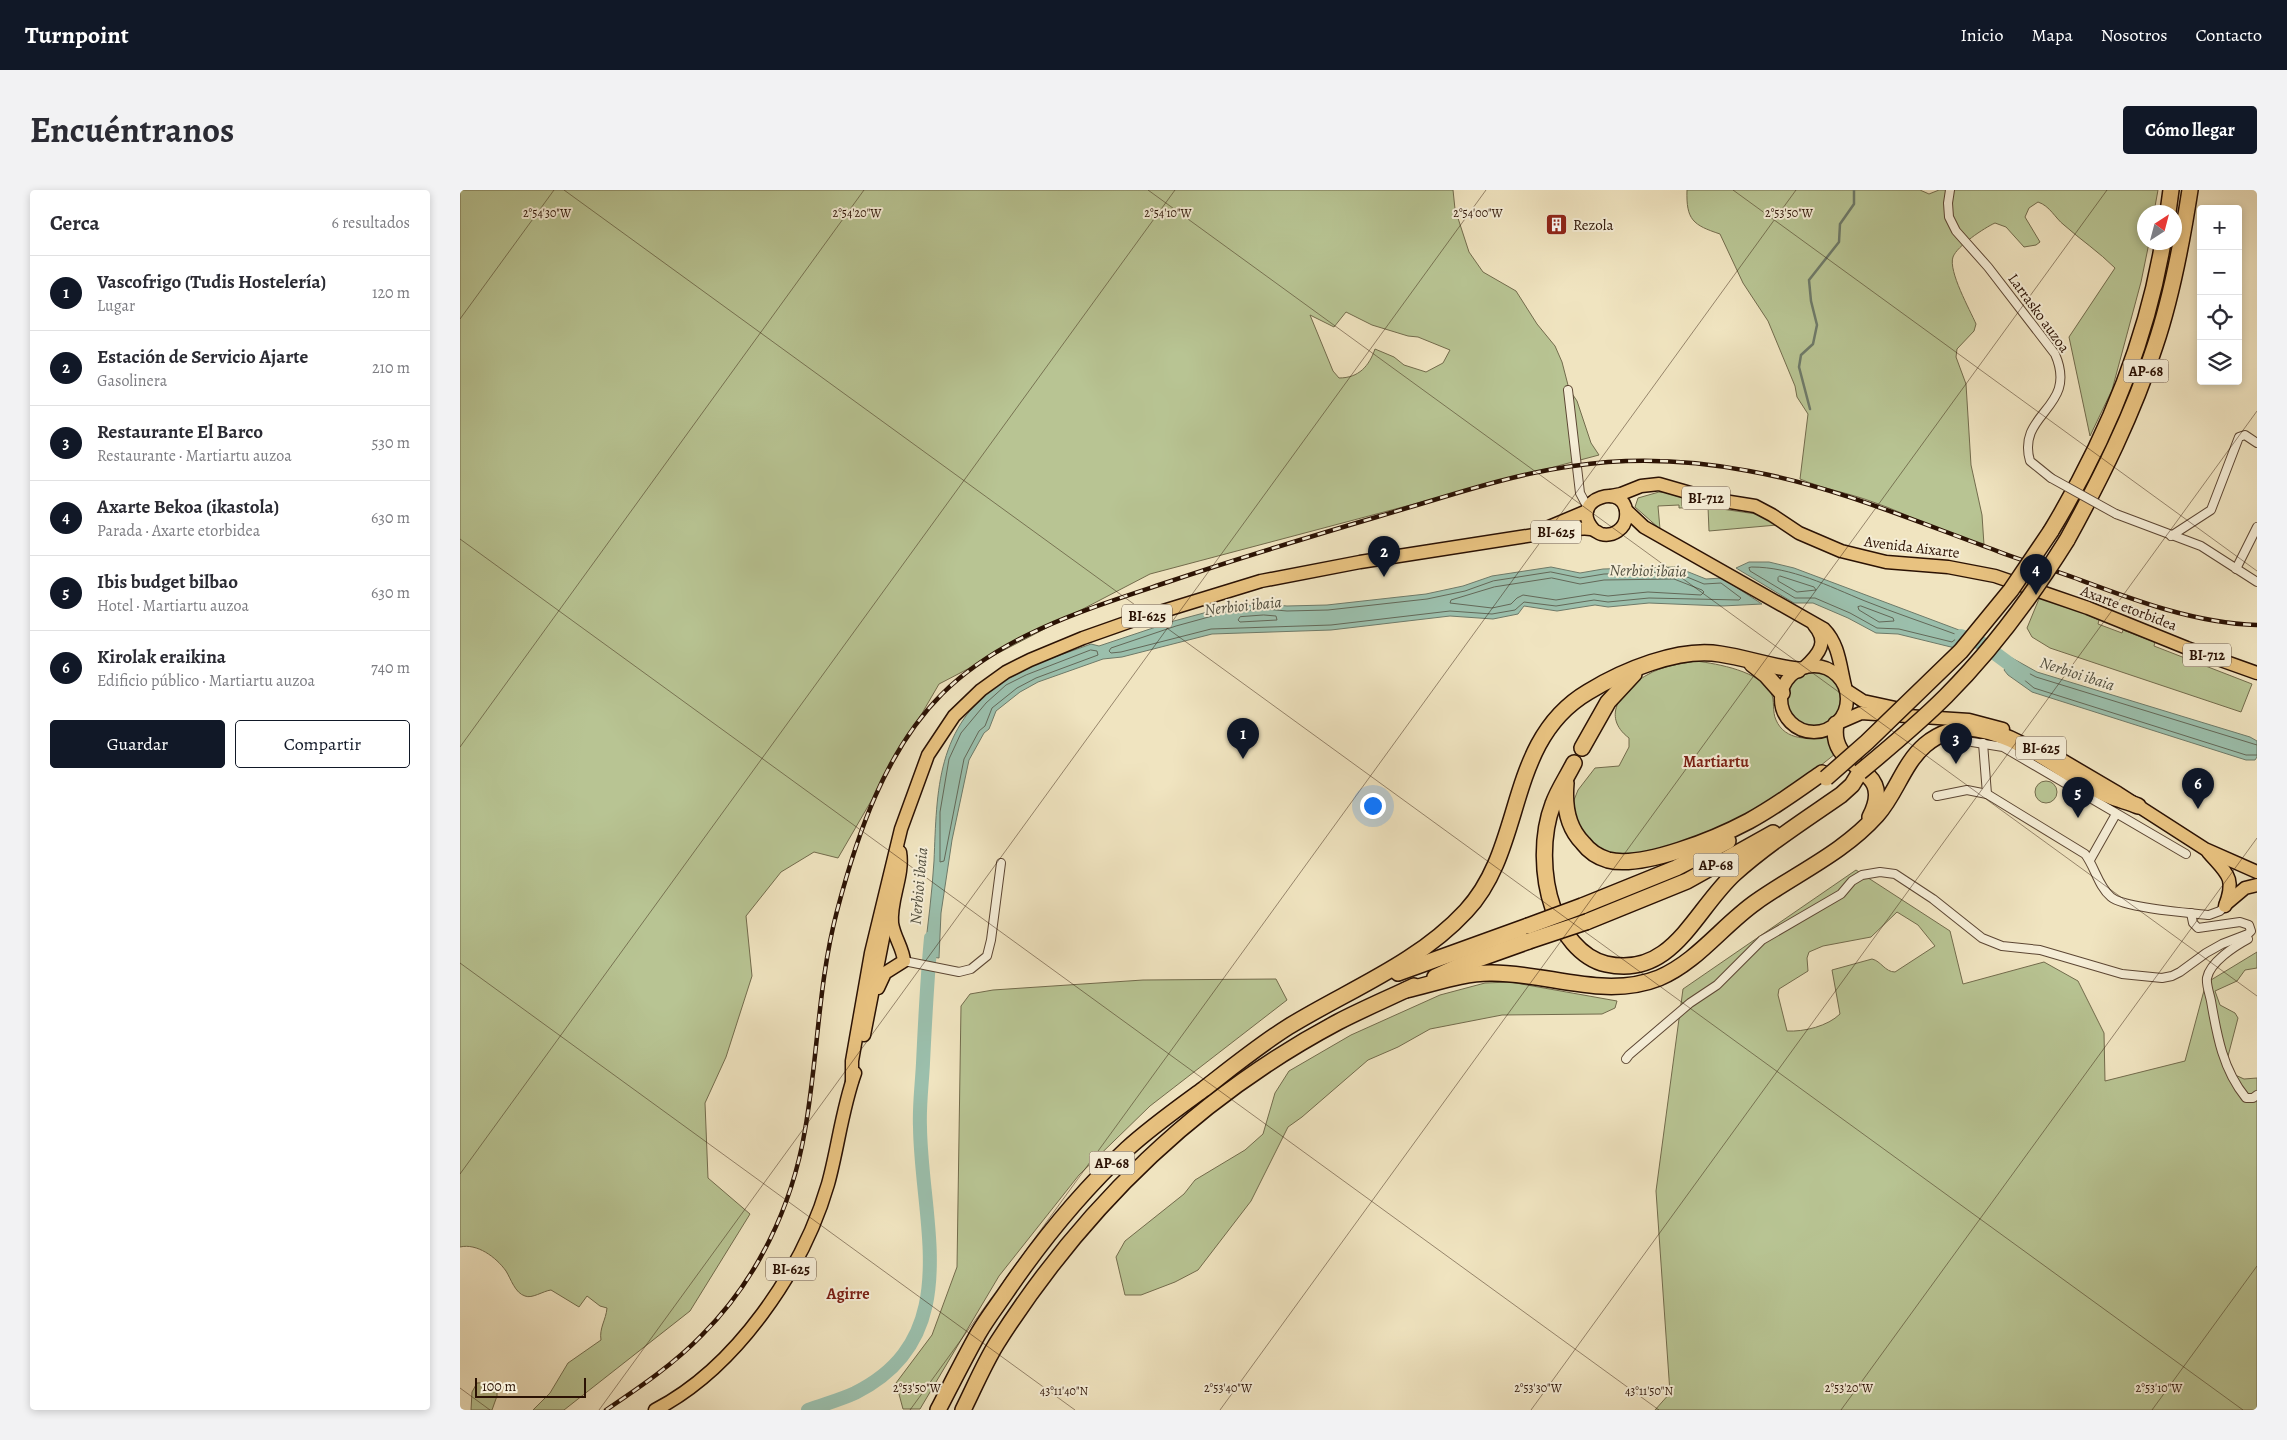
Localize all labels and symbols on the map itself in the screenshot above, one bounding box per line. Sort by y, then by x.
text: 2°54'30"W [523,205,572,221]
text: 2°54'20"W [833,205,882,221]
text: 2°54'10"W [1144,205,1192,221]
text: 2°54'00"W [1453,205,1504,221]
text: 2°53'50"W [1765,205,1814,221]
north arrow [2137,205,2182,250]
building icon: Rezola [1545,213,1569,237]
place label: Rezola [1573,215,1613,235]
street label: Larrasko auzoa [2004,269,2074,357]
road number: AP-68 [2124,360,2168,382]
road number: BI-712 [1682,486,1730,510]
road number: BI-625 [1531,521,1581,544]
street label: Avenida Aixarte [1862,531,1961,563]
pin: 2 [1368,536,1400,577]
pin: 4 [2020,554,2052,595]
water label: Nerbioi ibaia [1609,559,1687,583]
street label: Axarte etorbidea [2077,580,2180,636]
water label: Nerbioi ibaia [1203,591,1283,621]
road number: BI-625 [1122,604,1172,628]
road number: BI-712 [2183,644,2231,666]
water label: Nerbioi ibaia [2037,652,2118,697]
pin: 1 [1227,718,1259,759]
pin: 3 [1940,723,1972,764]
road number: BI-625 [2016,736,2066,760]
district label: Martiartu [1683,751,1749,773]
pin: 6 [2182,768,2214,809]
pin: 5 [2062,777,2094,818]
your location [1360,793,1386,819]
water label: Nerbioi ibaia [905,846,933,925]
road number: AP-68 [1694,854,1738,876]
road number: AP-68 [1090,1151,1134,1174]
road number: BI-625 [766,1258,816,1280]
district label: Agirre [825,1283,870,1305]
scale bar [475,1375,586,1398]
text: 2°53'50"W [893,1380,942,1396]
text: 2°53'40"W [1204,1380,1253,1396]
text: 2°53'30"W [1514,1380,1563,1396]
text: 2°53'20"W [1825,1380,1874,1396]
text: 2°53'10"W [2136,1380,2183,1396]
text: 43°11'40"N [1040,1383,1089,1399]
text: 43°11'50"N [1625,1383,1673,1399]

